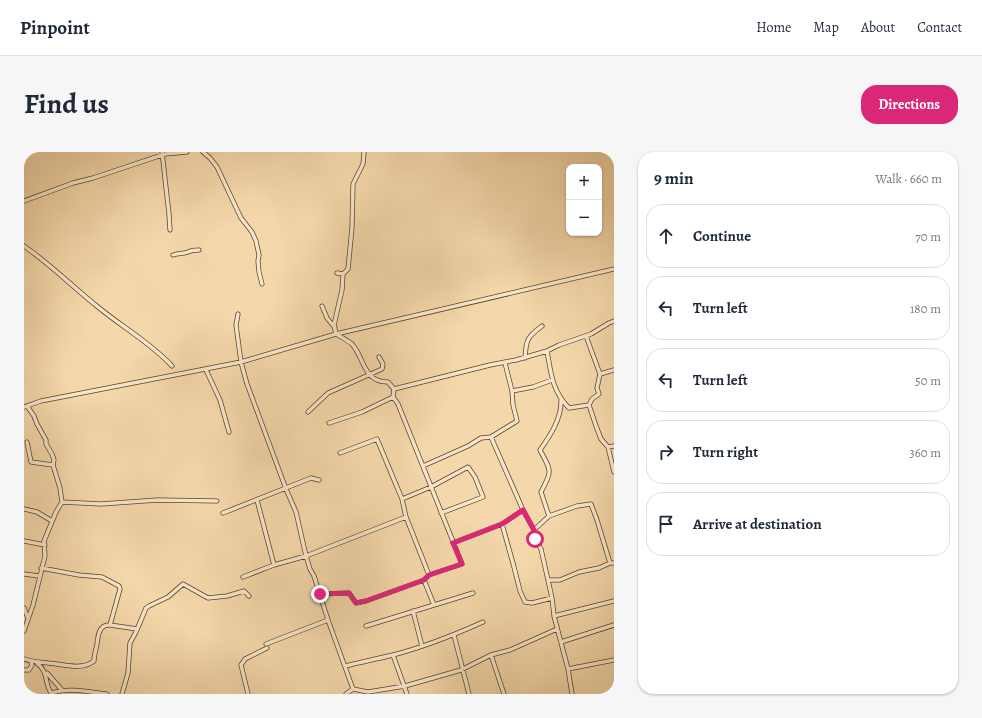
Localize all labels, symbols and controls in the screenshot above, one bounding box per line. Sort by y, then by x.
text: Pinpoint [20,15,90,41]
text: Home [756,18,791,37]
text: Map [813,18,839,37]
text: About [861,18,895,37]
text: Contact [917,18,962,37]
text: Find us [24,85,109,123]
button: Directions [861,85,958,124]
map controls [566,164,602,236]
button: + [566,164,602,200]
text: 9 min [654,167,694,190]
text: Walk · 660 m [875,170,942,187]
button: − [566,200,602,236]
icon: ahead [655,225,677,247]
text: Continue [693,226,751,246]
text: 70 m [915,228,941,245]
icon: left [655,297,677,319]
text: Turn left [693,298,748,318]
text: 180 m [910,300,941,317]
icon: left [655,369,677,391]
text: Turn left [693,370,748,390]
text: 50 m [915,372,941,389]
icon: right [655,441,677,463]
text: Turn right [693,442,758,462]
text: 360 m [909,444,941,461]
icon: arrive [655,513,677,535]
text: Arrive at destination [693,514,822,534]
route start [526,530,544,548]
route end [311,585,329,603]

